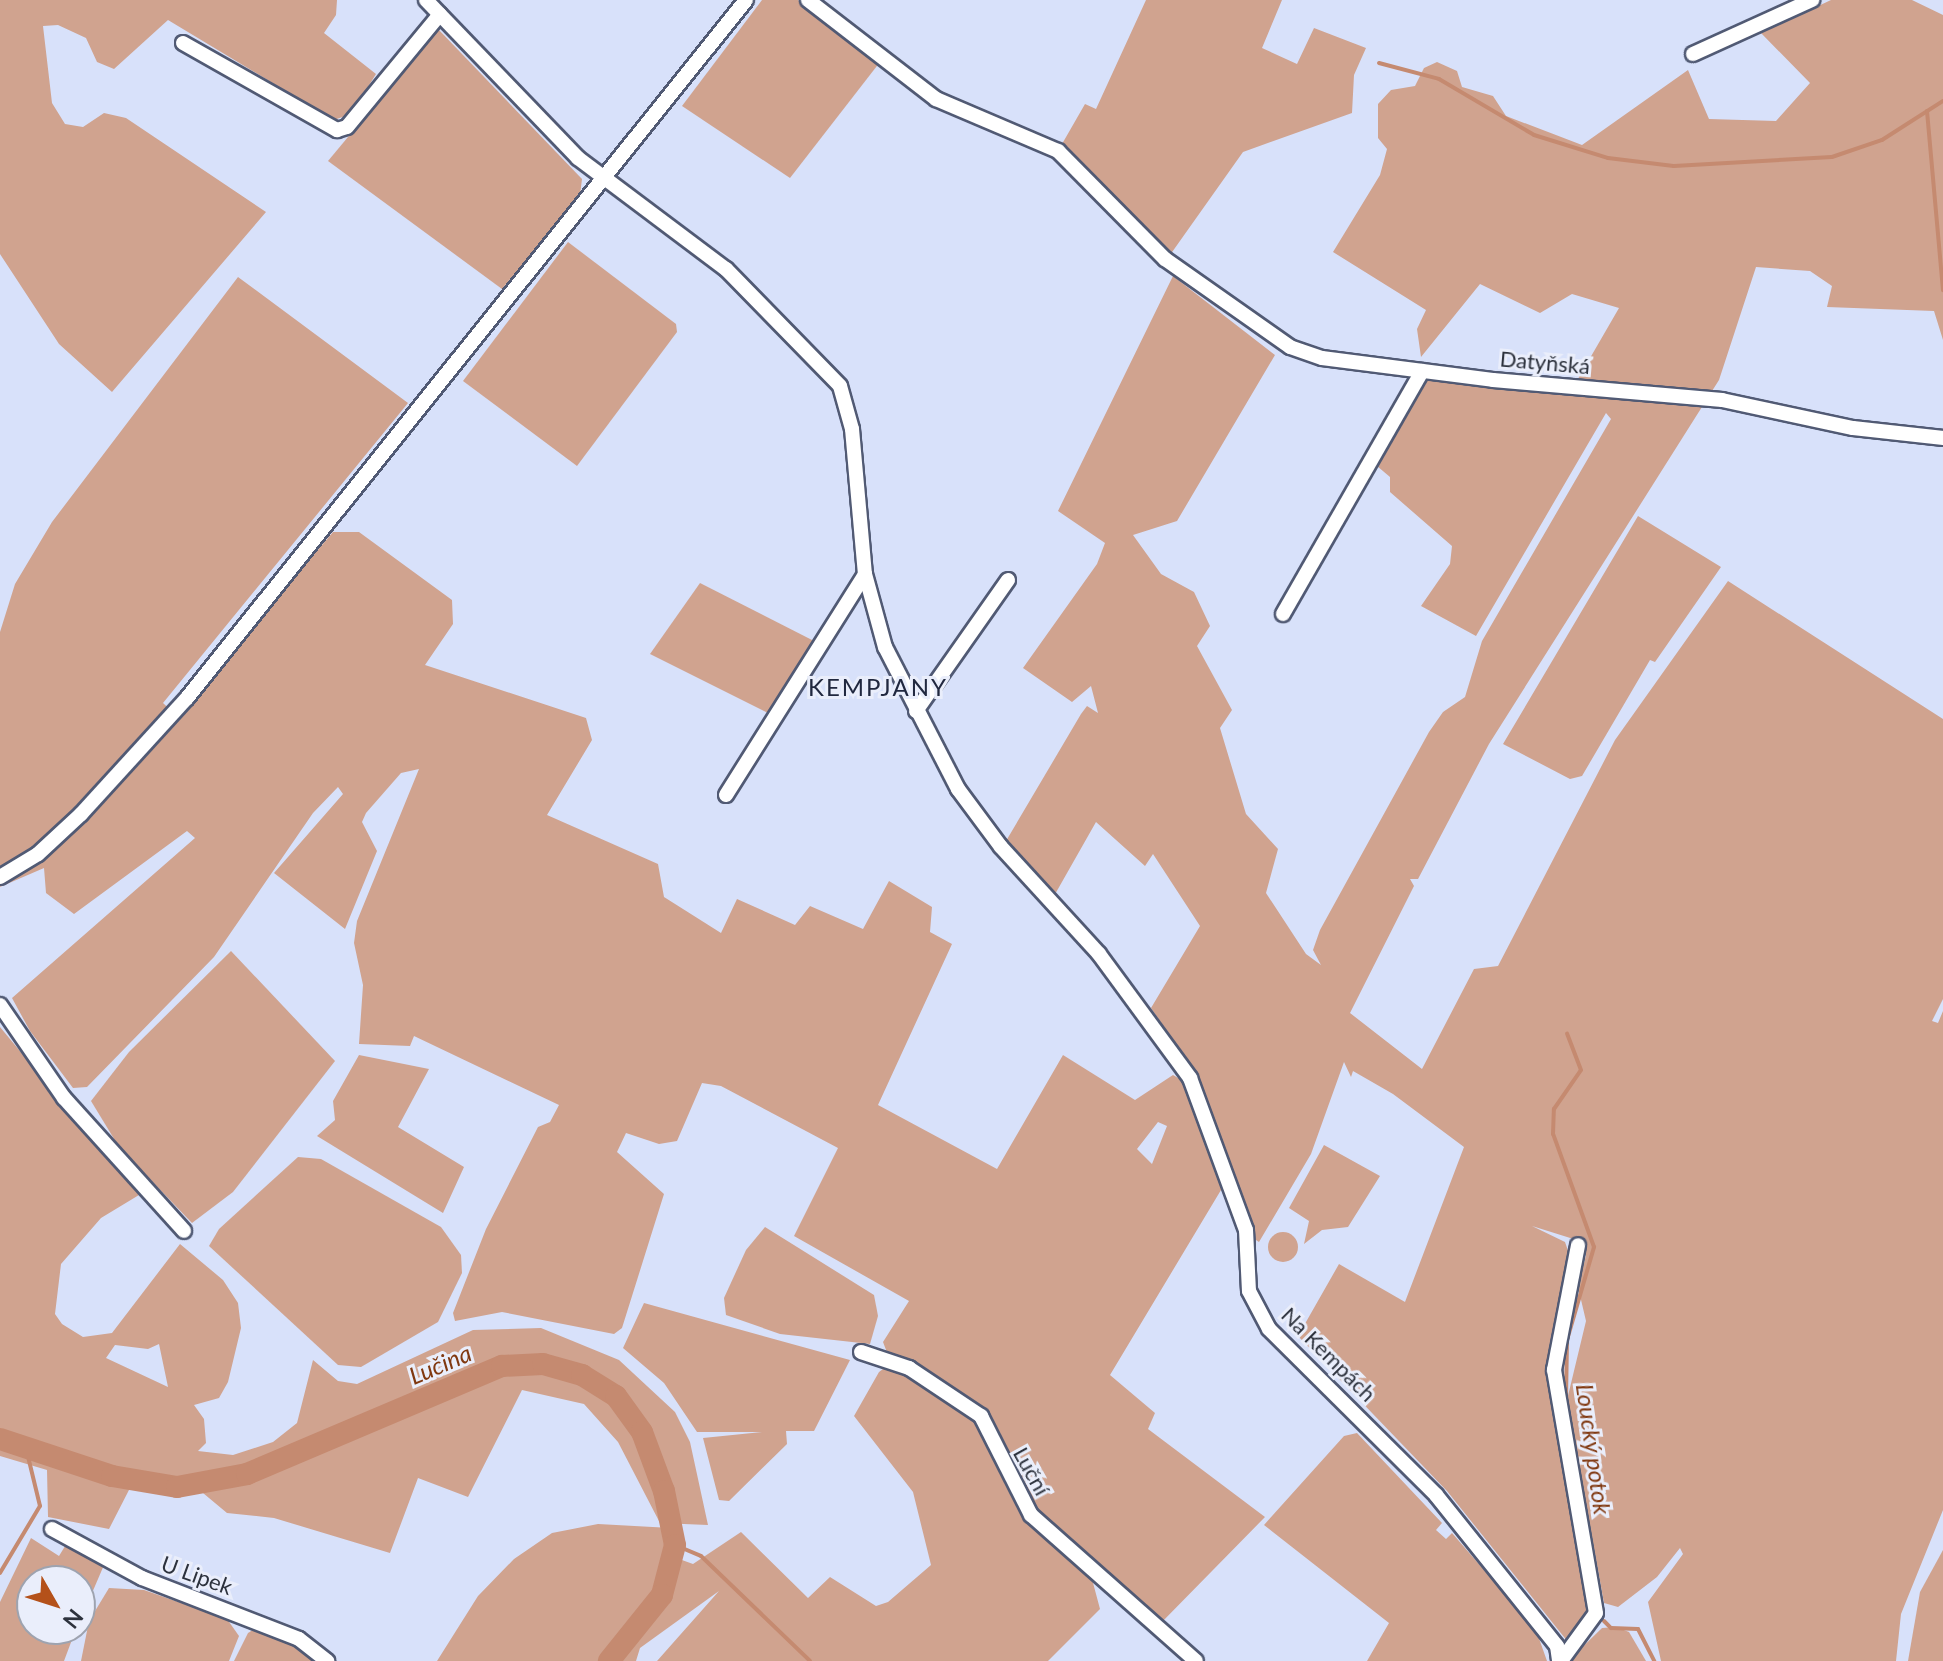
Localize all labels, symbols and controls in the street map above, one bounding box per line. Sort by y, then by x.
street label: Datyňská [1499,345,1591,379]
district label: KEMPJANY [808,673,948,701]
street label: Na Kempách [1276,1301,1382,1407]
water label: Lučina [404,1338,476,1390]
water label: Loucký potok [1571,1382,1617,1516]
street label: Luční [1008,1442,1056,1500]
street label: U Lipek [158,1550,236,1600]
north arrow [16,1565,96,1645]
text: N [58,1604,89,1634]

